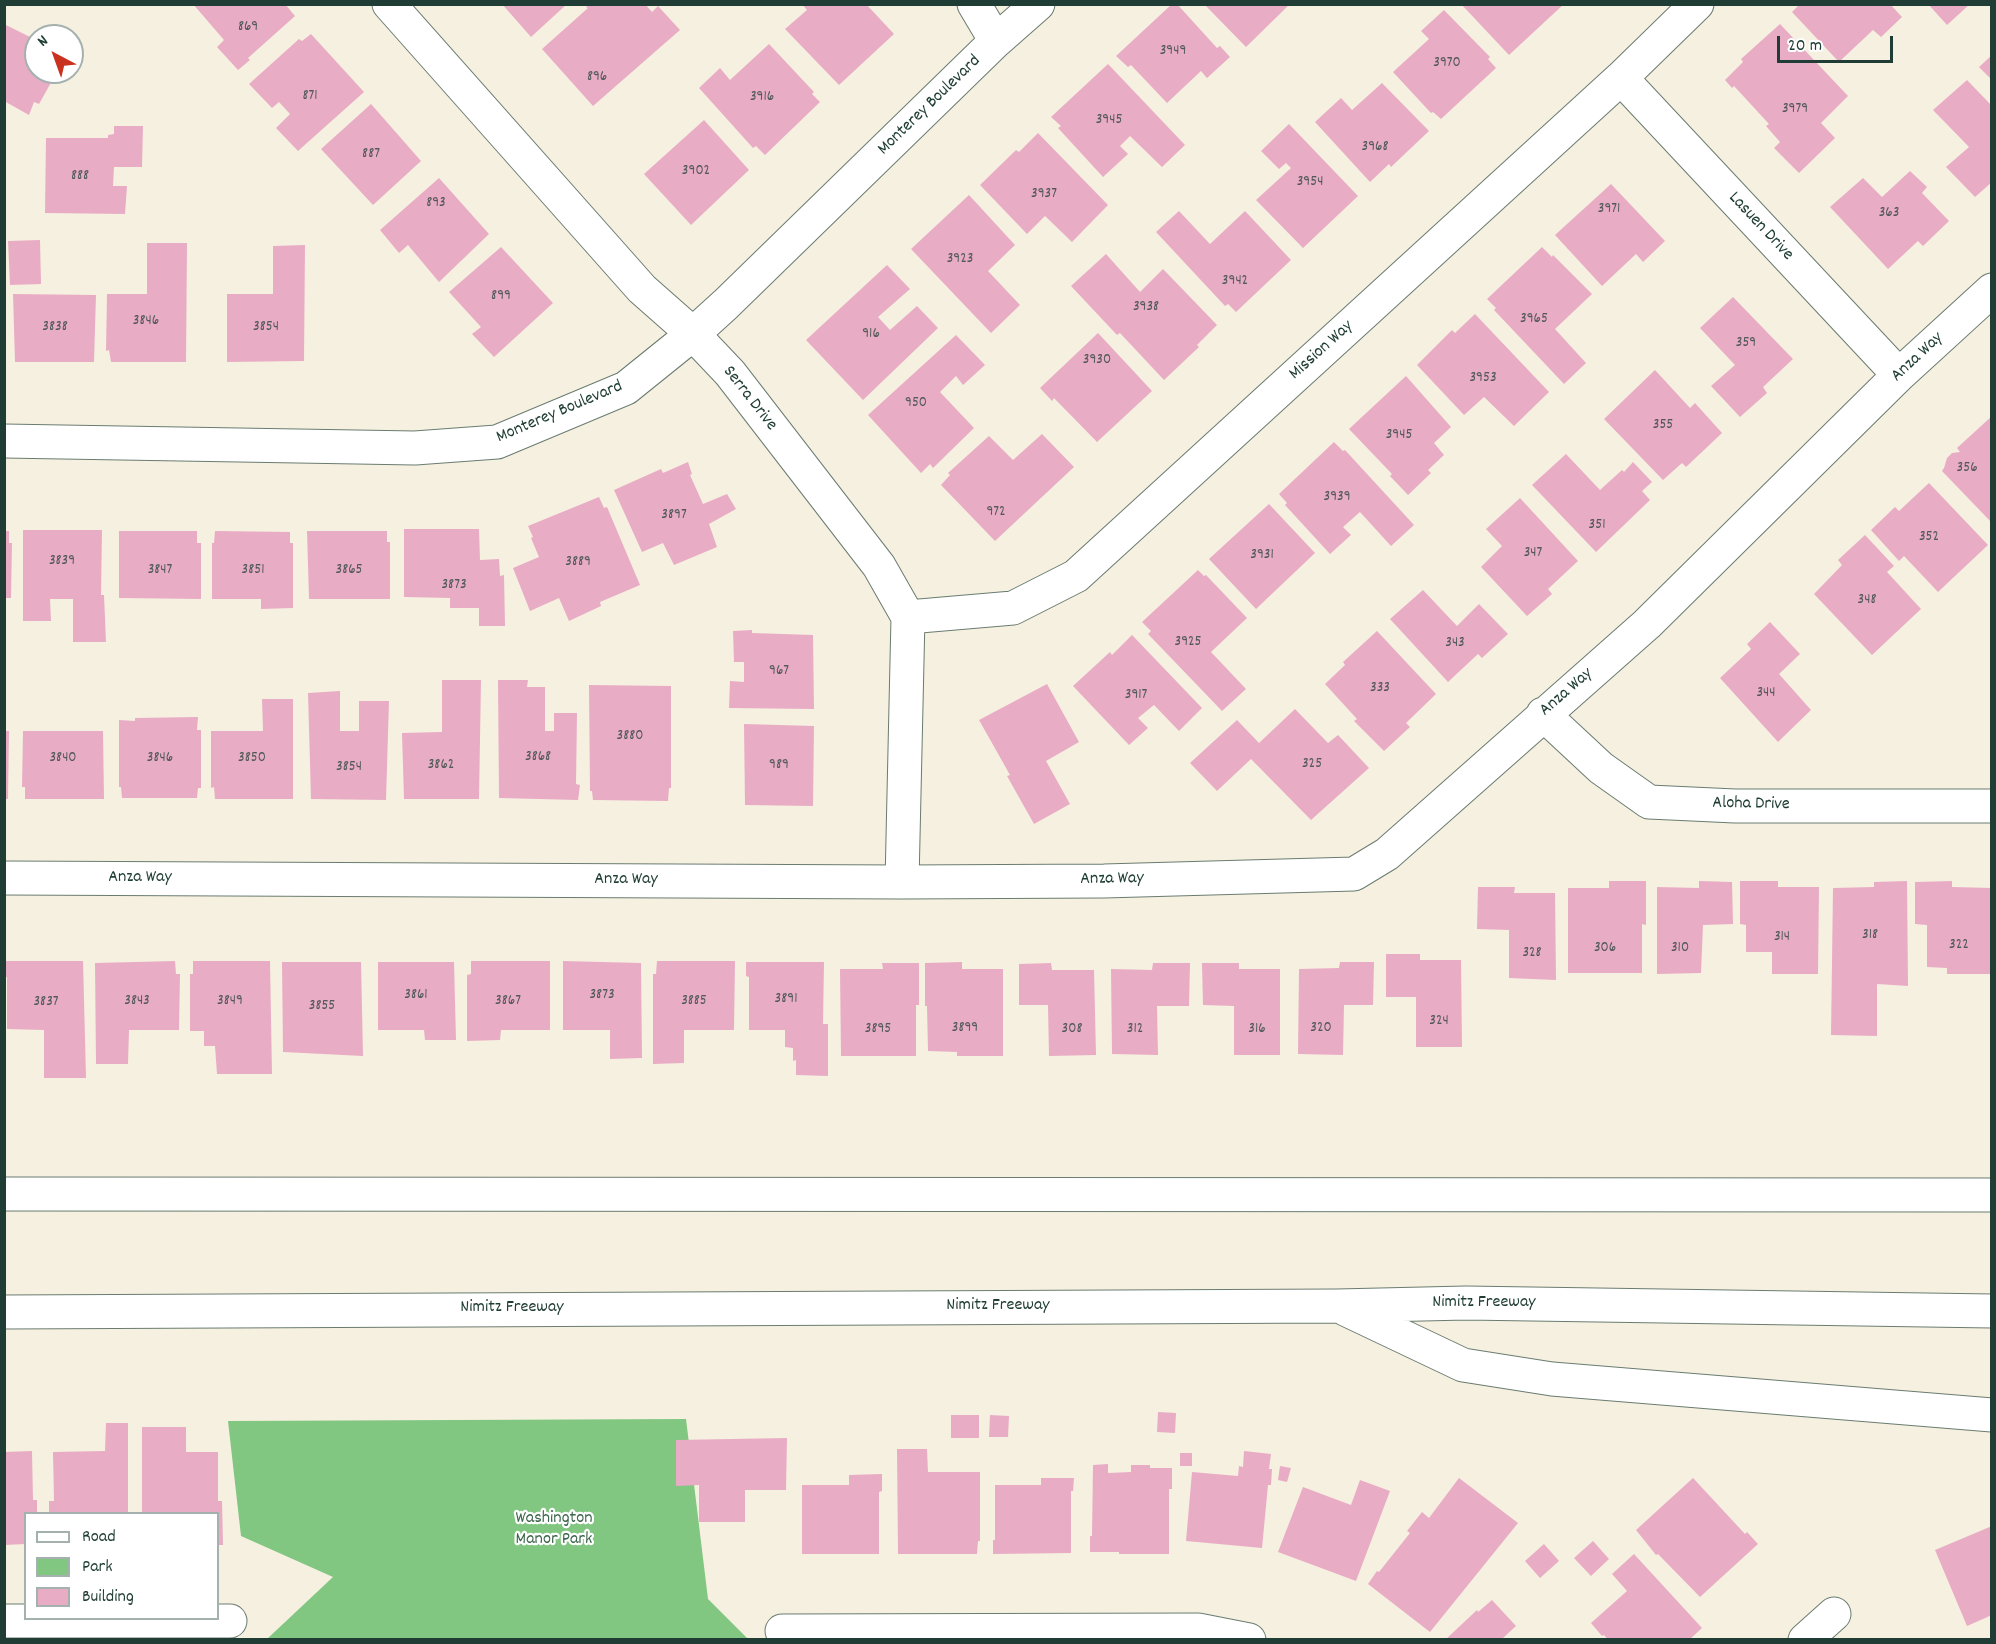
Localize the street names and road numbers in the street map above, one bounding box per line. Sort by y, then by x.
street label: Monterey Boulevard [874,51,986,161]
street label: Lasuen Drive [1723,188,1797,266]
street label: Mission Way [1285,317,1359,385]
street label: Anza Way [1887,328,1949,388]
street label: Serra Drive [717,362,781,436]
street label: Monterey Boulevard [494,377,626,449]
street label: Anza Way [1536,664,1598,722]
street label: Aloha Drive [1712,794,1790,816]
street label: Anza Way [108,868,172,890]
street label: Anza Way [1080,869,1144,891]
street label: Anza Way [594,870,658,892]
street label: Nimitz Freeway [1432,1293,1536,1315]
street label: Nimitz Freeway [946,1296,1050,1318]
street label: Nimitz Freeway [460,1298,564,1320]

